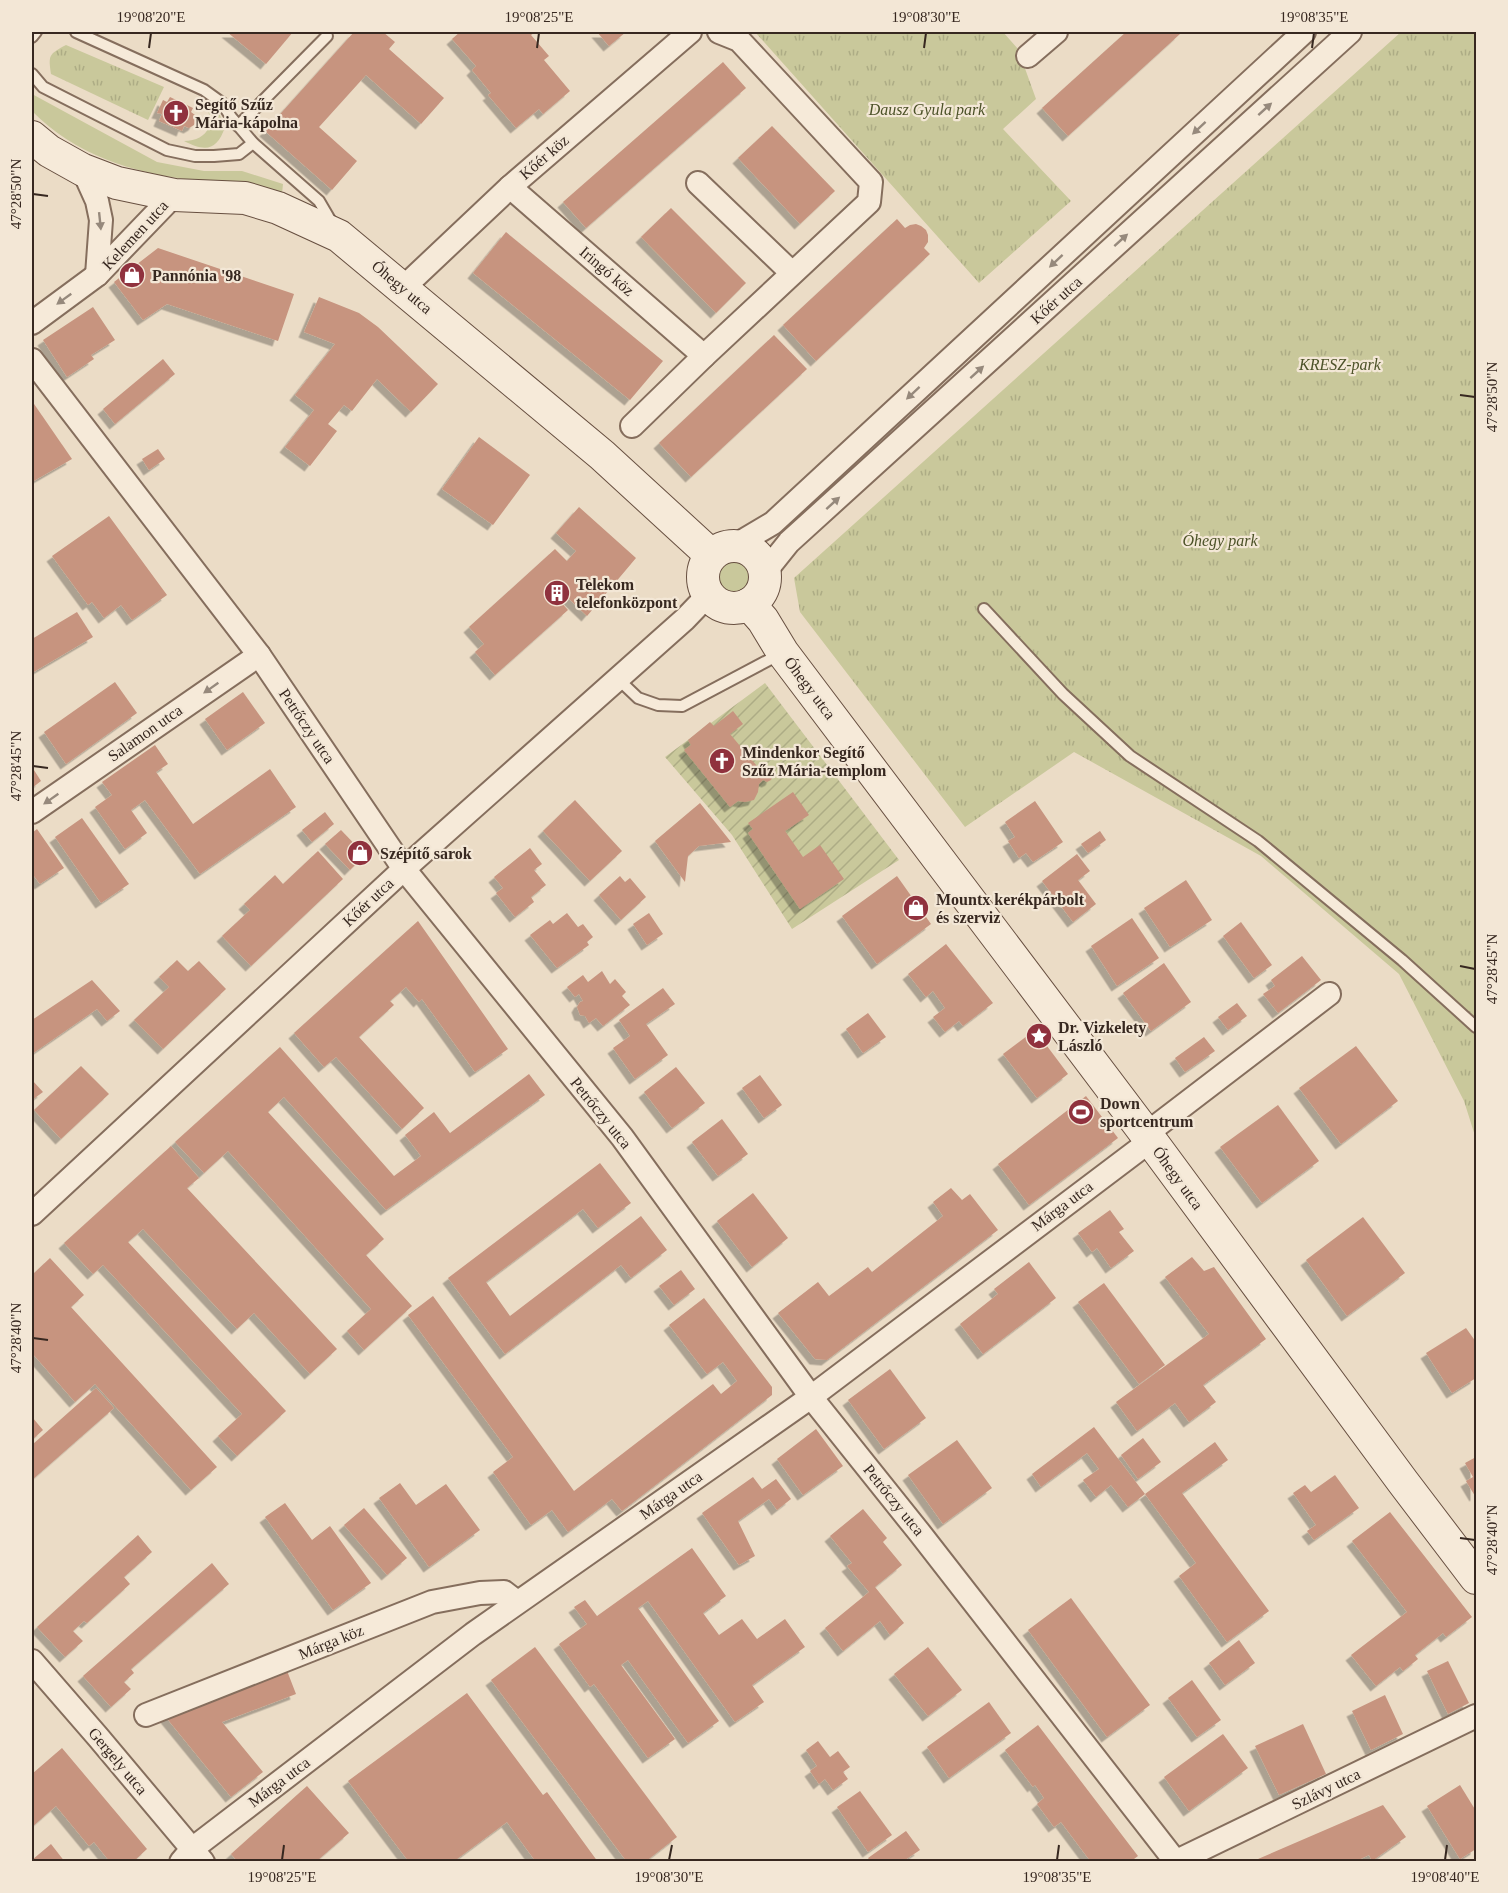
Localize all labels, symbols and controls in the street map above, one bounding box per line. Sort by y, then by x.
text: 19°08'20"E [117,9,186,25]
text: 19°08'25"E [505,9,574,25]
text: 19°08'30"E [892,9,961,25]
text: 19°08'35"E [1280,9,1349,25]
place label: Segítő Szűz Mária-kápolna [195,96,298,132]
church icon: Segítő Szűz Mária-kápolna [161,98,191,128]
park label: Dausz Gyula park [868,101,986,119]
one-way arrow [1257,103,1272,116]
one-way arrow [1192,121,1207,134]
street label: Kőér köz [516,131,572,183]
text: 47°28'50"N [8,159,24,229]
street label: Kelemen utca [99,197,171,273]
one-way arrow [95,212,105,231]
one-way arrow [1113,234,1128,247]
street label: Iringó köz [576,243,638,300]
one-way arrow [1049,254,1064,267]
street label: Óhegy utca [368,256,436,318]
shop icon: Pannónia '98 [117,260,147,290]
place label: Pannónia '98 [152,267,241,284]
street label: Kőér utca [1027,273,1085,327]
one-way arrow [57,293,72,305]
park label: KRESZ-park [1298,356,1382,374]
text: 47°28'50"N [1484,362,1500,432]
one-way arrow [970,365,984,379]
one-way arrow [906,386,921,399]
one-way arrow [825,496,840,510]
park label: Óhegy park [1182,531,1258,550]
place label: Telekom telefonközpont [576,576,678,612]
building icon: Telekom telefonközpont [542,578,572,608]
street label: Óhegy utca [780,653,840,723]
one-way arrow [204,682,220,694]
street label: Petrőczy utca [275,685,338,767]
street label: Salamon utca [105,701,185,765]
text: 47°28'45"N [8,731,24,801]
place label: Mindenkor Segítő Szűz Mária-templom [742,744,887,780]
church icon: Mindenkor Segítő Szűz Mária-templom [707,746,737,776]
one-way arrow [43,793,59,805]
shop icon: Szépítő sarok [345,838,375,868]
place label: Szépítő sarok [380,845,472,863]
street label: Kőér utca [339,874,397,930]
place label: Mountx kerékpárbolt és szerviz [936,891,1085,926]
shop icon: Mountx kerékpárbolt és szerviz [901,893,931,923]
text: 47°28'45"N [1484,934,1500,1004]
place label: Dr. Vizkelety László [1058,1019,1146,1054]
place icon: Dr. Vizkelety László [1024,1021,1054,1051]
street label: Petrőczy utca [566,1074,635,1153]
place label: Down sportcentrum [1100,1095,1194,1131]
sports icon: Down sportcentrum [1066,1097,1096,1127]
street label: Óhegy utca [1149,1143,1207,1213]
street label: Márga utca [1028,1178,1097,1235]
text: 47°28'40"N [8,1303,24,1373]
street label: Petrőczy utca [859,1461,928,1540]
street label: Márga utca [637,1467,706,1523]
text: 47°28'40"N [1484,1505,1500,1575]
street label: Márga köz [296,1621,366,1664]
street label: Gergely utca [84,1724,151,1798]
street label: Márga utca [245,1754,314,1811]
street label: Szlávy utca [1289,1765,1364,1814]
text: 19°08'25"E [248,1869,317,1885]
text: 19°08'30"E [635,1869,704,1885]
text: 19°08'35"E [1023,1869,1092,1885]
text: 19°08'40"E [1411,1869,1480,1885]

